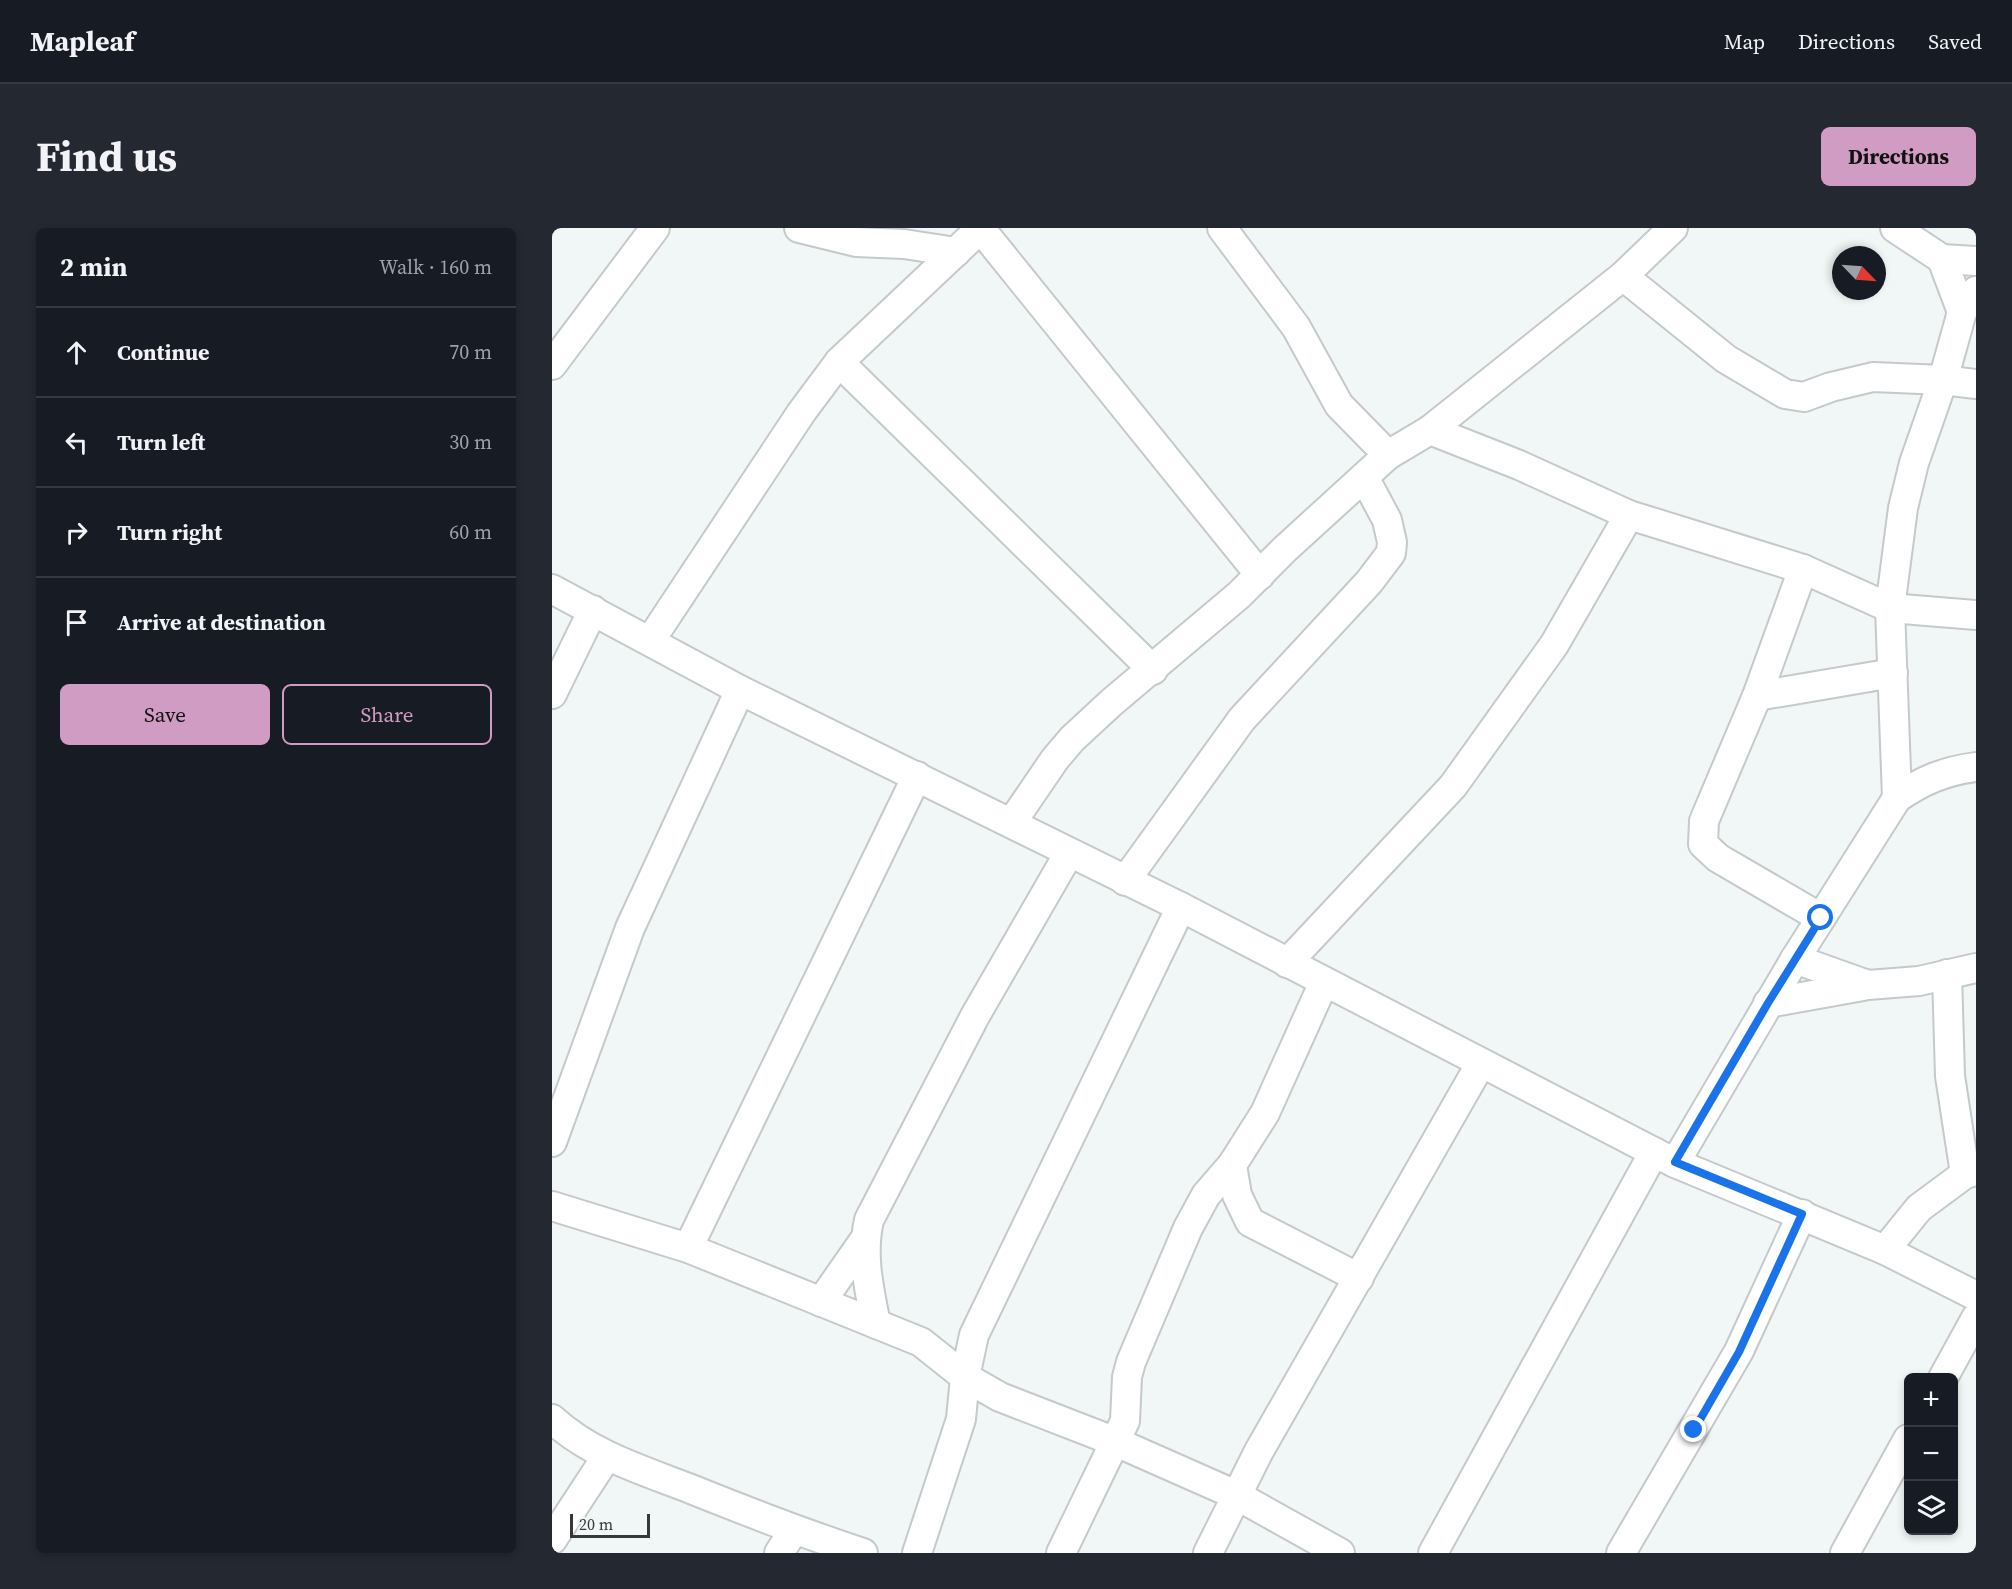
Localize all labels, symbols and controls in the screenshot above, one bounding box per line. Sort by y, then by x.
text: Mapleaf [30,22,134,60]
text: Map [1724,27,1765,56]
text: Directions [1798,27,1895,56]
text: Saved [1928,27,1982,56]
text: Find us [36,127,177,185]
button: Directions [1821,127,1976,186]
north arrow [1832,246,1886,300]
text: 2 min [60,249,127,285]
text: Walk · 160 m [379,253,492,281]
icon: ahead [60,336,93,369]
text: Continue [117,337,210,367]
text: 70 m [449,338,492,366]
icon: left [60,426,93,459]
text: Turn left [117,427,205,457]
text: 30 m [449,428,492,456]
icon: right [60,516,93,549]
text: Turn right [117,517,222,547]
text: 60 m [449,518,492,546]
icon: arrive [60,606,93,639]
text: Arrive at destination [117,607,326,637]
button: Save [60,684,270,745]
button: Share [282,684,492,745]
route start [1807,904,1833,930]
map controls [1904,1373,1958,1535]
button: + [1904,1373,1958,1427]
route end [1680,1416,1706,1442]
button: − [1904,1427,1958,1481]
button: layers [1904,1481,1958,1535]
scale bar [570,1511,650,1538]
text: 20 m [579,1513,613,1535]

